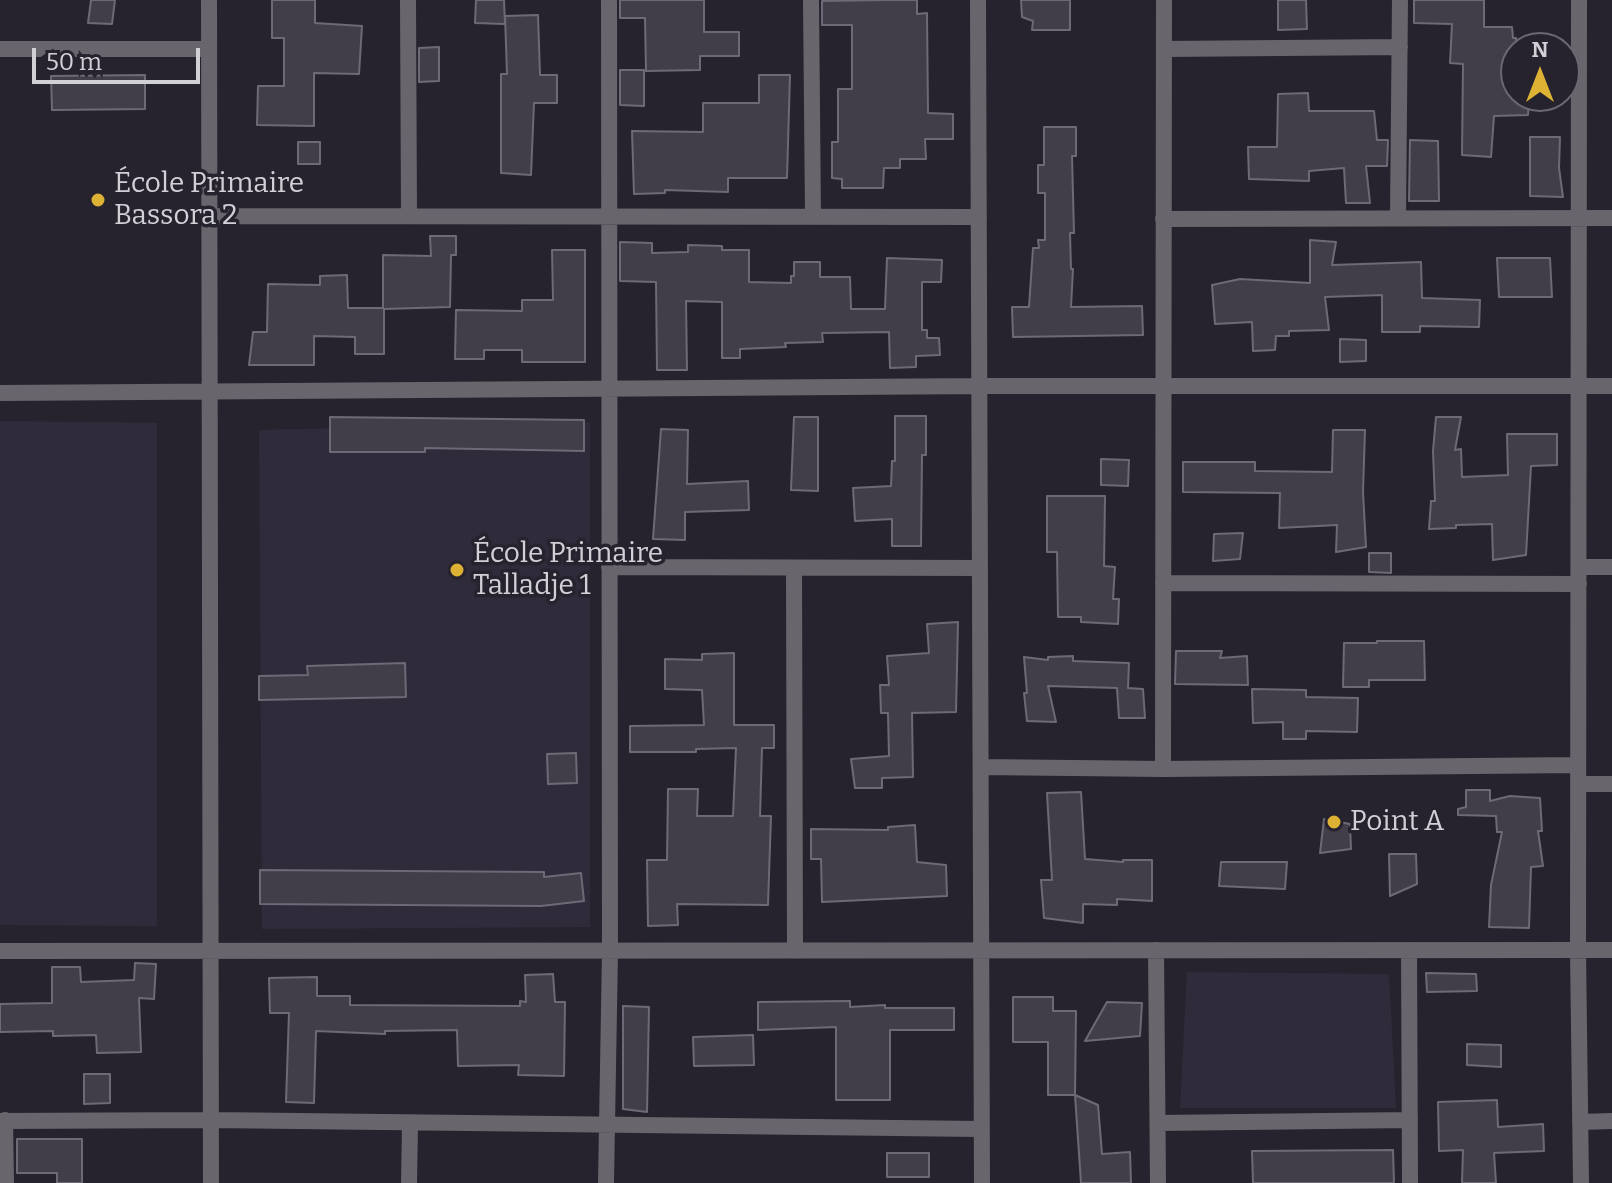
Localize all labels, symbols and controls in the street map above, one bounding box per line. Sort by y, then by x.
scale bar [36,32,204,82]
north arrow [1500,32,1580,112]
text: N [1532,36,1548,63]
text: 50 m [46,48,102,76]
place label: École Primaire Bassora 2 [114,167,304,233]
marker: École Primaire Bassora 2 [89,191,107,209]
place label: École Primaire Talladje 1 [473,537,663,603]
marker: École Primaire Talladje 1 [448,561,466,579]
place label: Point A [1350,805,1444,839]
marker: Point A [1325,813,1343,831]

